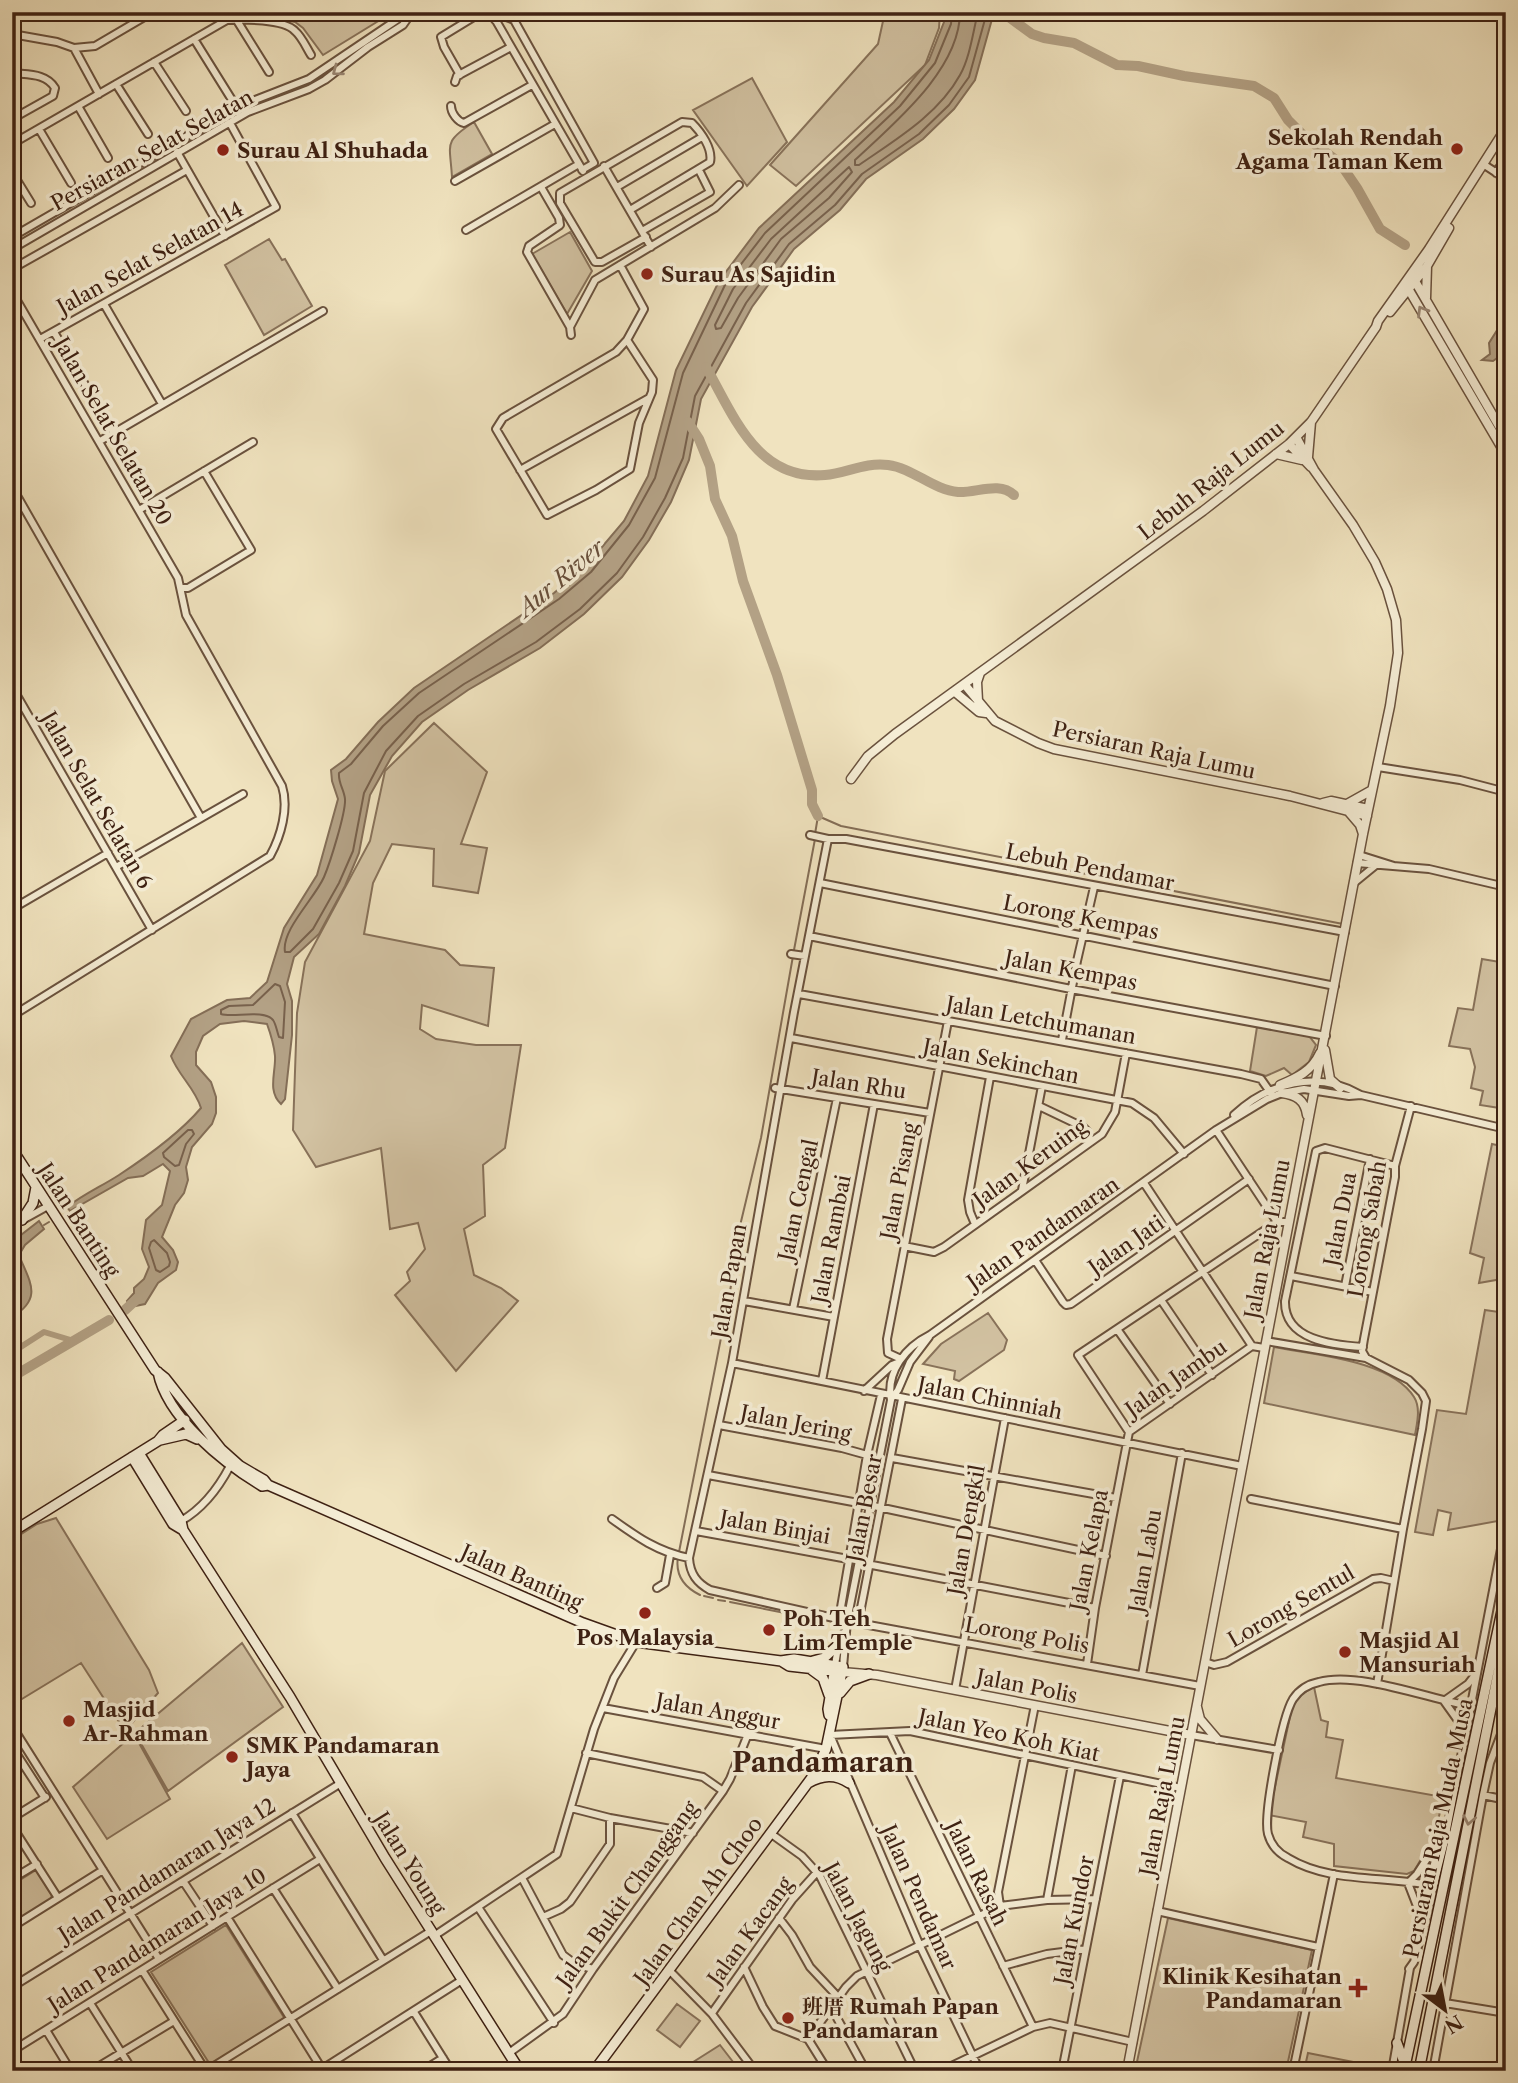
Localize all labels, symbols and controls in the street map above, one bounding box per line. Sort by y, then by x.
one-way arrow [333,62,345,75]
street label: Persiaran Selat Selatan [47,84,257,216]
place label: Sekolah Rendah Agama Taman Kem [1235,125,1444,174]
place label: Surau Al Shuhada [237,138,429,163]
marker: Sekolah Rendah Agama Taman Kem [1449,141,1465,157]
marker: Surau Al Shuhada [215,142,231,158]
street label: Jalan Selat Selatan 14 [50,196,247,321]
place label: Surau As Sajidin [661,262,837,287]
marker: Surau As Sajidin [639,266,655,282]
one-way arrow [1417,306,1430,319]
street label: Jalan Selat Selatan 20 [47,330,177,530]
street label: Lebuh Raja Lumu [1133,415,1289,545]
water label: Aur River [509,533,611,624]
street label: Jalan Selat Selatan 6 [35,704,158,893]
street label: Persiaran Raja Lumu [1050,716,1258,784]
street label: Lebuh Pendamar [1003,838,1177,896]
street label: Lorong Kempas [1001,890,1161,944]
street label: Jalan Kempas [1000,944,1139,995]
street label: Jalan Letchumanan [941,990,1138,1049]
street label: Jalan Sekinchan [918,1033,1081,1088]
street label: Jalan Rhu [807,1064,908,1104]
street label: Jalan Keruing [966,1113,1092,1214]
street label: Jalan Pisang [875,1119,923,1245]
street label: Jalan Cengal [772,1137,823,1266]
street label: Jalan Banting [31,1156,126,1283]
street label: Jalan Raja Lumu [1239,1157,1295,1324]
street label: Lorong Sabah [1343,1159,1391,1299]
street label: Jalan Dua [1318,1169,1362,1271]
street label: Jalan Pandamaran [960,1171,1124,1296]
street label: Jalan Rambai [806,1173,856,1308]
street label: Jalan Jati [1081,1210,1169,1282]
street label: Jalan Papan [706,1222,751,1343]
street label: Jalan Jambu [1118,1334,1231,1424]
street label: Jalan Chinniah [913,1371,1065,1424]
street label: Jalan Jering [735,1399,855,1446]
street label: Jalan Besar [841,1452,887,1567]
street label: Jalan Dengkil [942,1463,990,1600]
street label: Jalan Kelapa [1064,1486,1113,1616]
street label: Jalan Binjai [715,1504,832,1549]
street label: Jalan Labu [1123,1507,1166,1618]
street label: Jalan Banting [454,1538,588,1615]
street label: Lorong Sentul [1223,1560,1359,1652]
marker: Pos Malaysia [637,1605,653,1621]
place label: Poh Teh Lim Temple [783,1606,913,1655]
street label: Lorong Polis [963,1612,1091,1658]
marker: Poh Teh Lim Temple [761,1622,777,1638]
place label: Pos Malaysia [576,1625,715,1650]
place label: Masjid Al Mansuriah [1359,1628,1476,1677]
marker: Masjid Al Mansuriah [1337,1644,1353,1660]
street label: Jalan Polis [971,1663,1080,1708]
street label: Jalan Anggur [651,1687,782,1734]
street label: Persiaran Raja Muda Musa [1398,1695,1478,1960]
place label: Masjid Ar-Rahman [82,1697,209,1746]
street label: Jalan Yeo Koh Kiat [913,1703,1102,1767]
marker: Masjid Ar-Rahman [61,1713,77,1729]
street label: Jalan Raja Lumu [1134,1714,1190,1881]
place label: SMK Pandamaran Jaya [242,1733,440,1782]
district label: Pandamaran [732,1745,914,1779]
marker: SMK Pandamaran Jaya [224,1749,240,1765]
street label: Jalan Pandamaran Jaya 12 [51,1793,280,1949]
street label: Jalan Bukit Changgang [549,1795,704,1995]
street label: Jalan Young [367,1805,452,1920]
street label: Jalan Chan Ah Choo [627,1812,767,1992]
street label: Jalan Rasah [939,1814,1013,1930]
one-way arrow [1462,1814,1477,1826]
street label: Jalan Pendamar [875,1818,962,1973]
street label: Jalan Kundor [1049,1853,1099,1990]
street label: Jalan Jagung [817,1855,898,1977]
street label: Jalan Pandamaran Jaya 10 [41,1862,271,2019]
street label: Jalan Kacang [700,1871,798,1993]
place label: Klinik Kesihatan Pandamaran [1162,1964,1343,2013]
north arrow [1410,1974,1480,2044]
marker: Klinik Kesihatan Pandamaran [1348,1978,1368,1998]
place label: 班厝 Rumah Papan Pandamaran [802,1994,999,2043]
marker: 班厝 Rumah Papan Pandamaran [780,2010,796,2026]
text: N [1441,2010,1467,2038]

